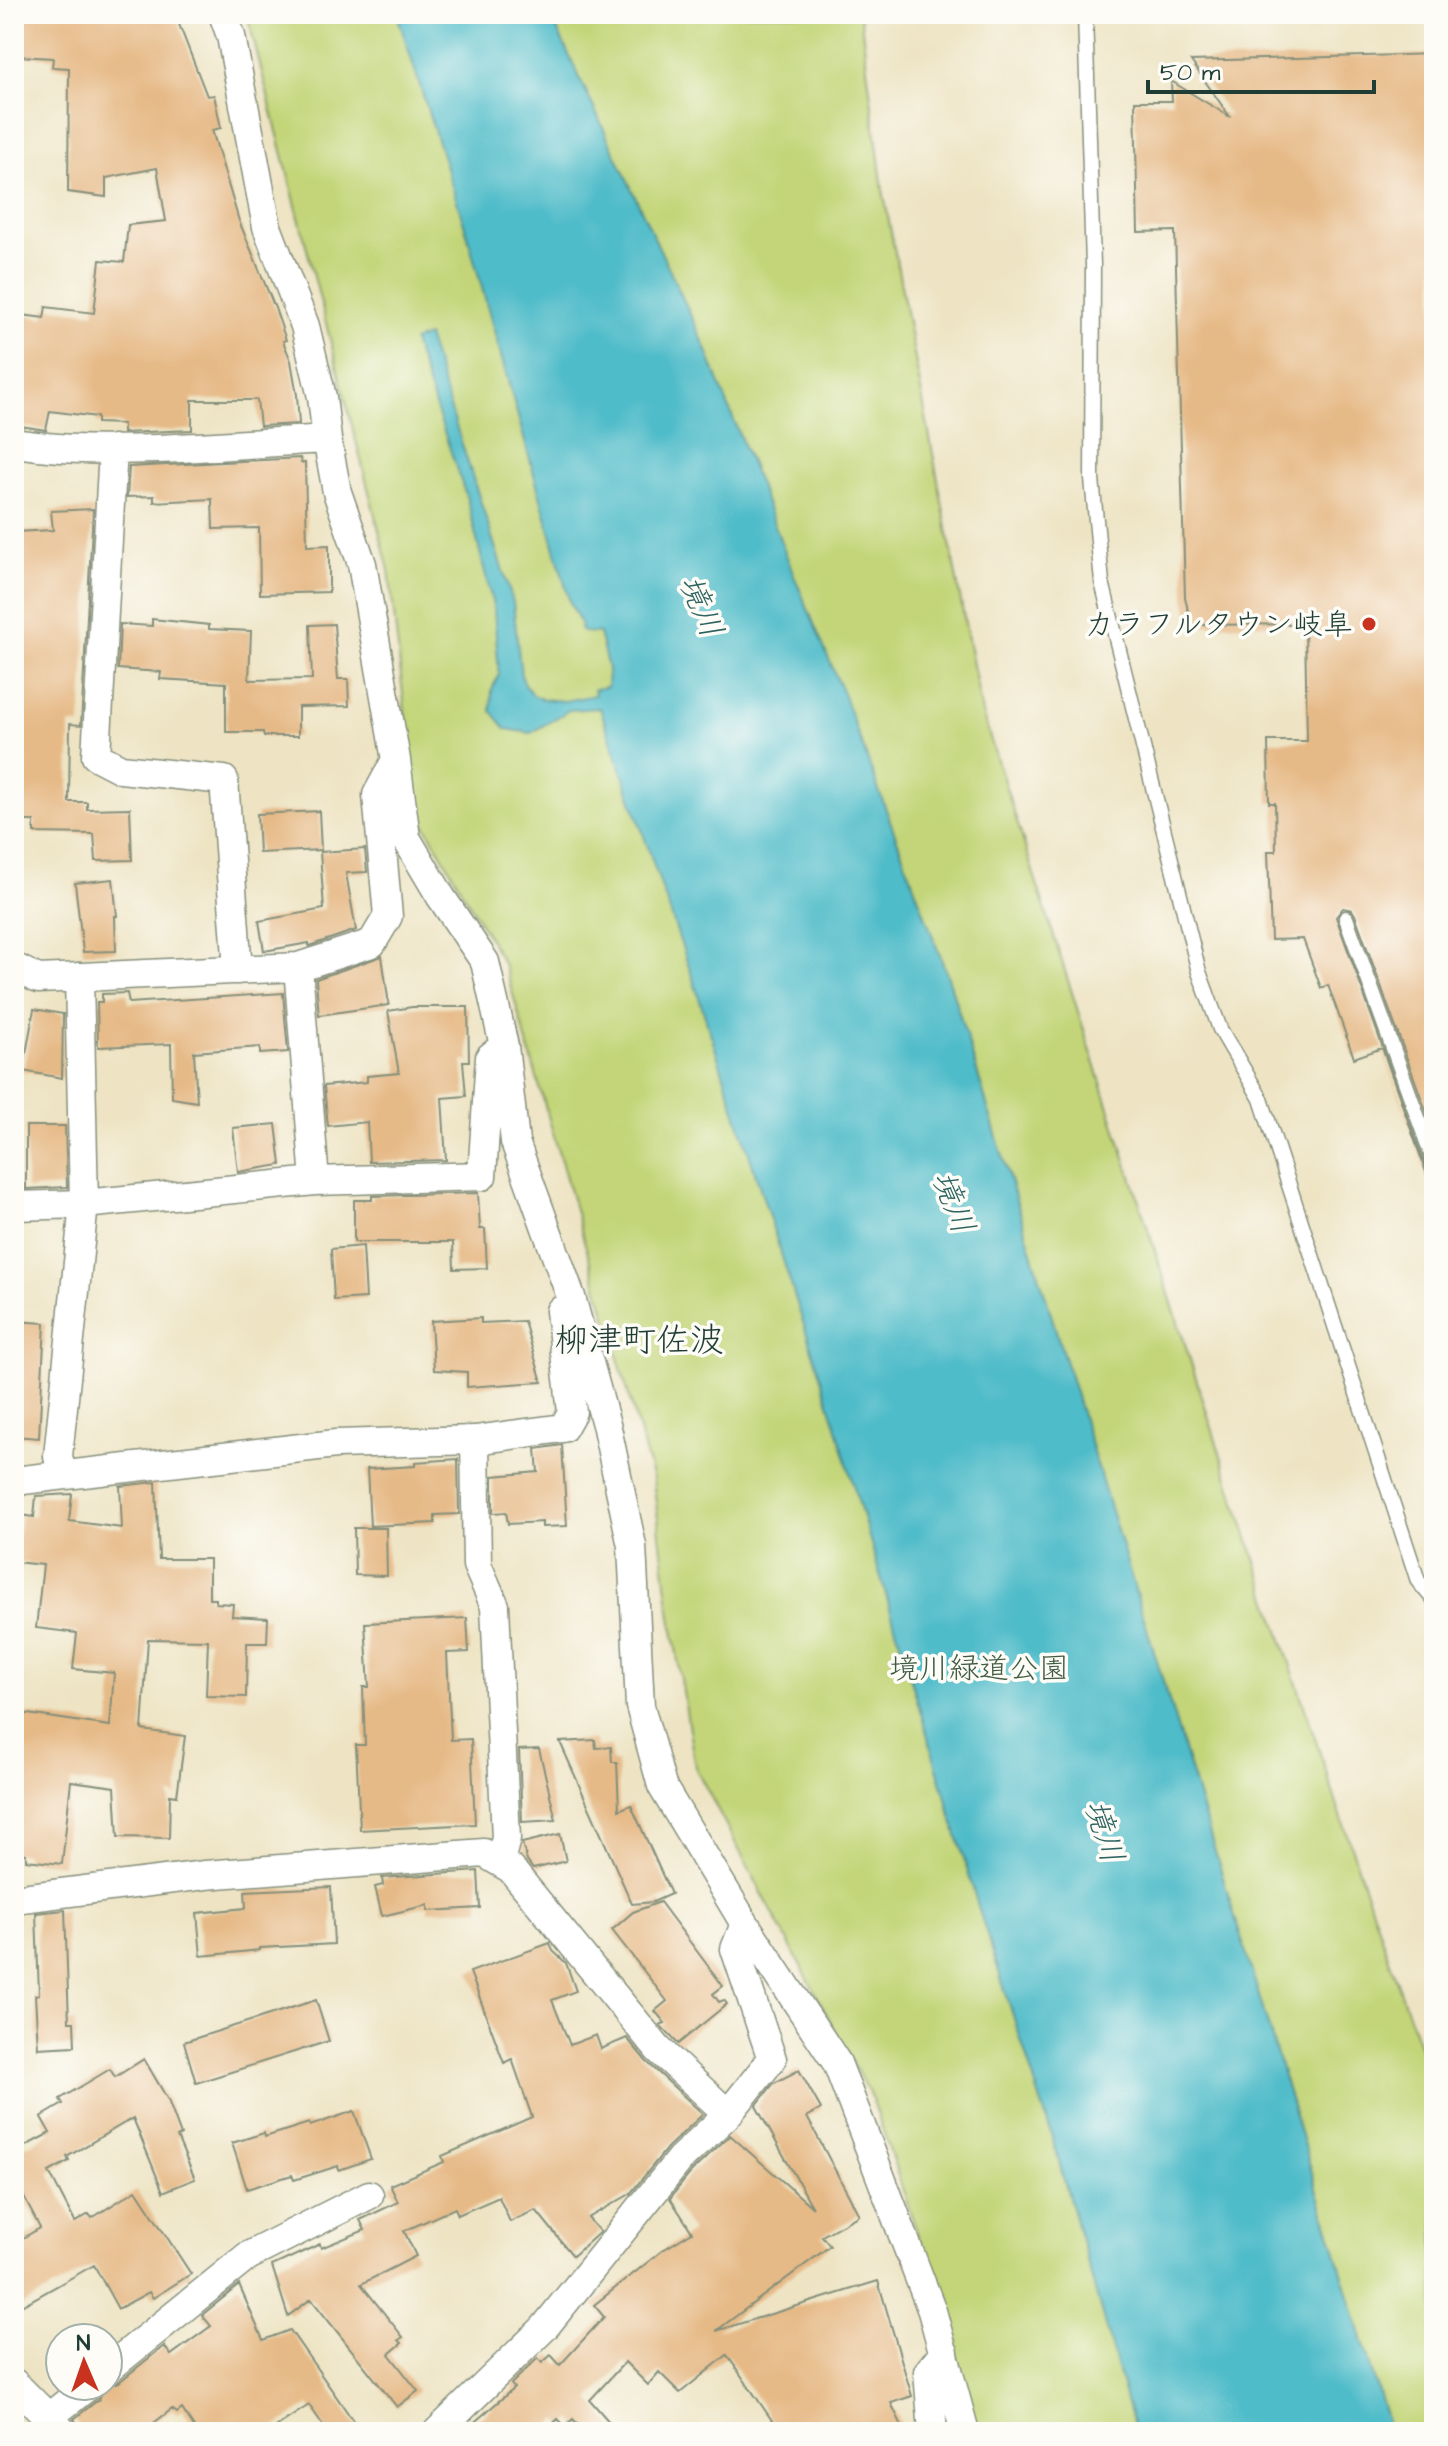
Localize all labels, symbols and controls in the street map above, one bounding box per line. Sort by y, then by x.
scale bar [1148,44,1374,94]
text: 50 m [1160,56,1221,90]
water label: 境川 [667,568,734,645]
place label: カラフルタウン岐阜 [1084,604,1353,646]
marker: カラフルタウン岐阜 [1360,615,1378,633]
water label: 境川 [920,1165,985,1240]
district label: 柳津町佐波 [554,1317,724,1365]
park label: 境川緑道公園 [889,1648,1069,1690]
water label: 境川 [1073,1794,1134,1869]
north arrow [44,2322,124,2402]
text: N [76,2328,91,2359]

